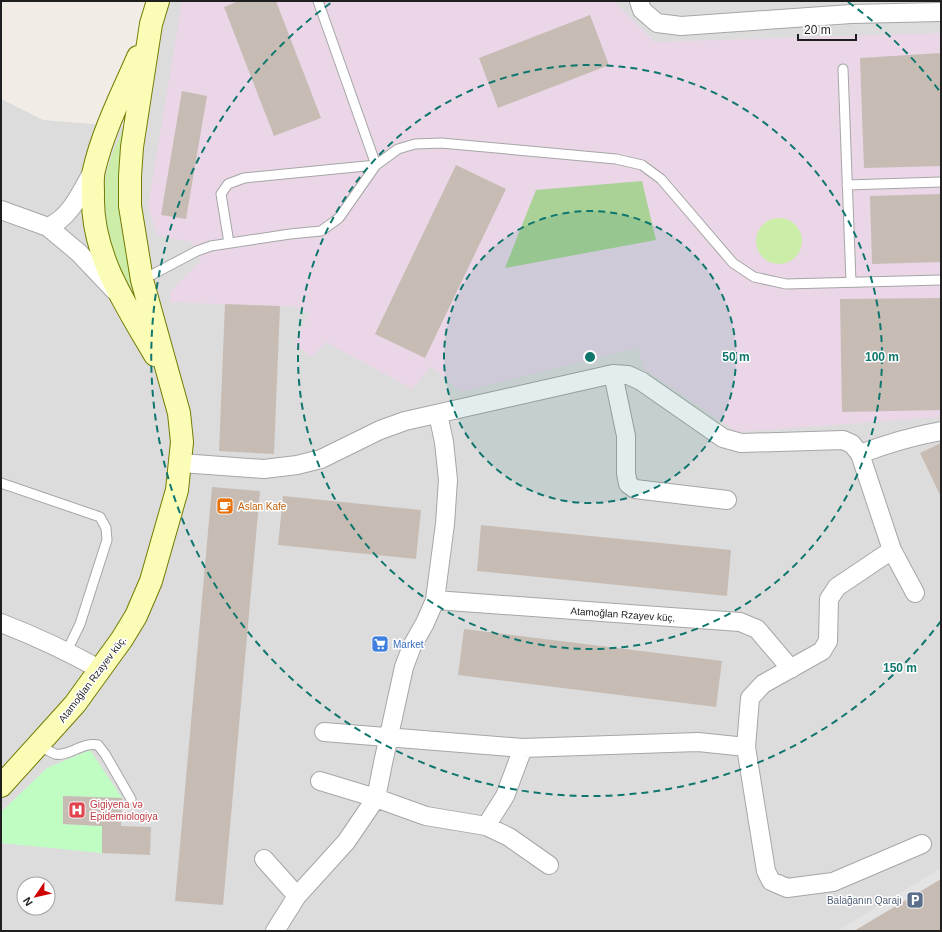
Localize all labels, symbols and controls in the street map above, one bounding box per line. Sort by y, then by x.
scale bar [798,16,856,42]
text: 20 m [804,23,831,37]
centre of rings [583,350,597,364]
text: 50 m [722,350,750,364]
text: 100 m [865,350,899,364]
cafe icon: Aslan Kafe [215,496,235,516]
place label: Aslan Kafe [238,501,287,512]
street label: Atamoğlan Rzayev küç. [570,605,676,624]
street label: Atamoğlan Rzayev küç. [56,634,128,725]
supermarket icon: Market [370,634,390,654]
place label: Market [393,639,424,650]
text: 150 m [883,661,917,675]
place label: Gigiyena və Epidemiologiya [90,799,158,822]
hospital icon: Gigiyena və Epidemiologiya [67,800,87,820]
north arrow [16,876,56,916]
parking icon: Balağanın Qarajı [905,890,925,910]
text: N [20,895,35,908]
place label: Balağanın Qarajı [827,895,902,906]

